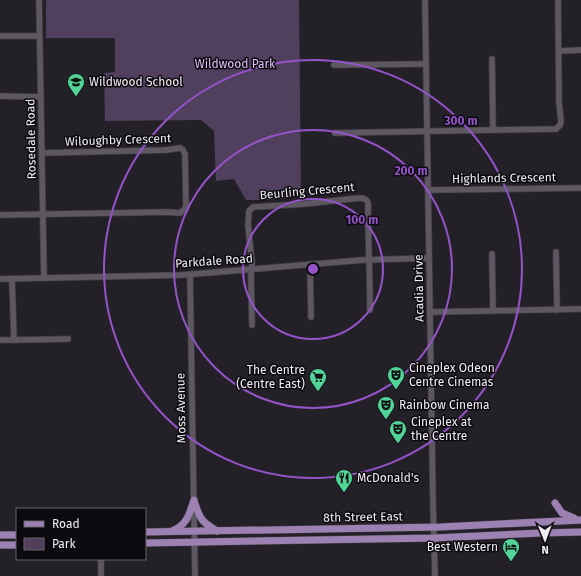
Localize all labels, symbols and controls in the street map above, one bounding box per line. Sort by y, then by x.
park label: Wildwood Park [195,57,276,71]
school or university icon: Wildwood School [66,72,86,97]
place label: Wildwood School [89,75,183,89]
street label: Rosedale Road [23,99,39,179]
text: 300 m [443,114,478,128]
street label: Wiloughby Crescent [65,131,172,149]
text: 200 m [394,164,428,178]
street label: Highlands Crescent [452,170,557,186]
street label: Beurling Crescent [259,180,356,202]
text: 100 m [346,213,378,227]
street label: Parkdale Road [175,251,253,271]
street label: Acadia Drive [411,254,427,322]
centre of rings [306,262,320,276]
place label: Cineplex Odeon Centre Cinemas [409,361,495,389]
place label: The Centre (Centre East) [236,363,305,391]
theatre icon: Cineplex Odeon Centre Cinemas [386,365,406,390]
supermarket icon: The Centre (Centre East) [308,367,328,392]
street label: Moss Avenue [173,373,189,443]
theatre icon: Rainbow Cinema [376,395,396,420]
place label: Rainbow Cinema [399,398,490,412]
place label: Cineplex at the Centre [411,415,472,443]
theatre icon: Cineplex at the Centre [388,419,408,444]
restaurant icon: McDonald's [334,468,354,493]
place label: McDonald's [357,471,419,485]
legend [16,508,146,560]
street label: 8th Street East [323,509,404,525]
text: Road [52,517,80,531]
north arrow [525,520,565,560]
text: Park [52,537,76,551]
hotel icon: Best Western [501,537,521,562]
place label: Best Western [427,540,498,554]
text: N [541,543,549,556]

